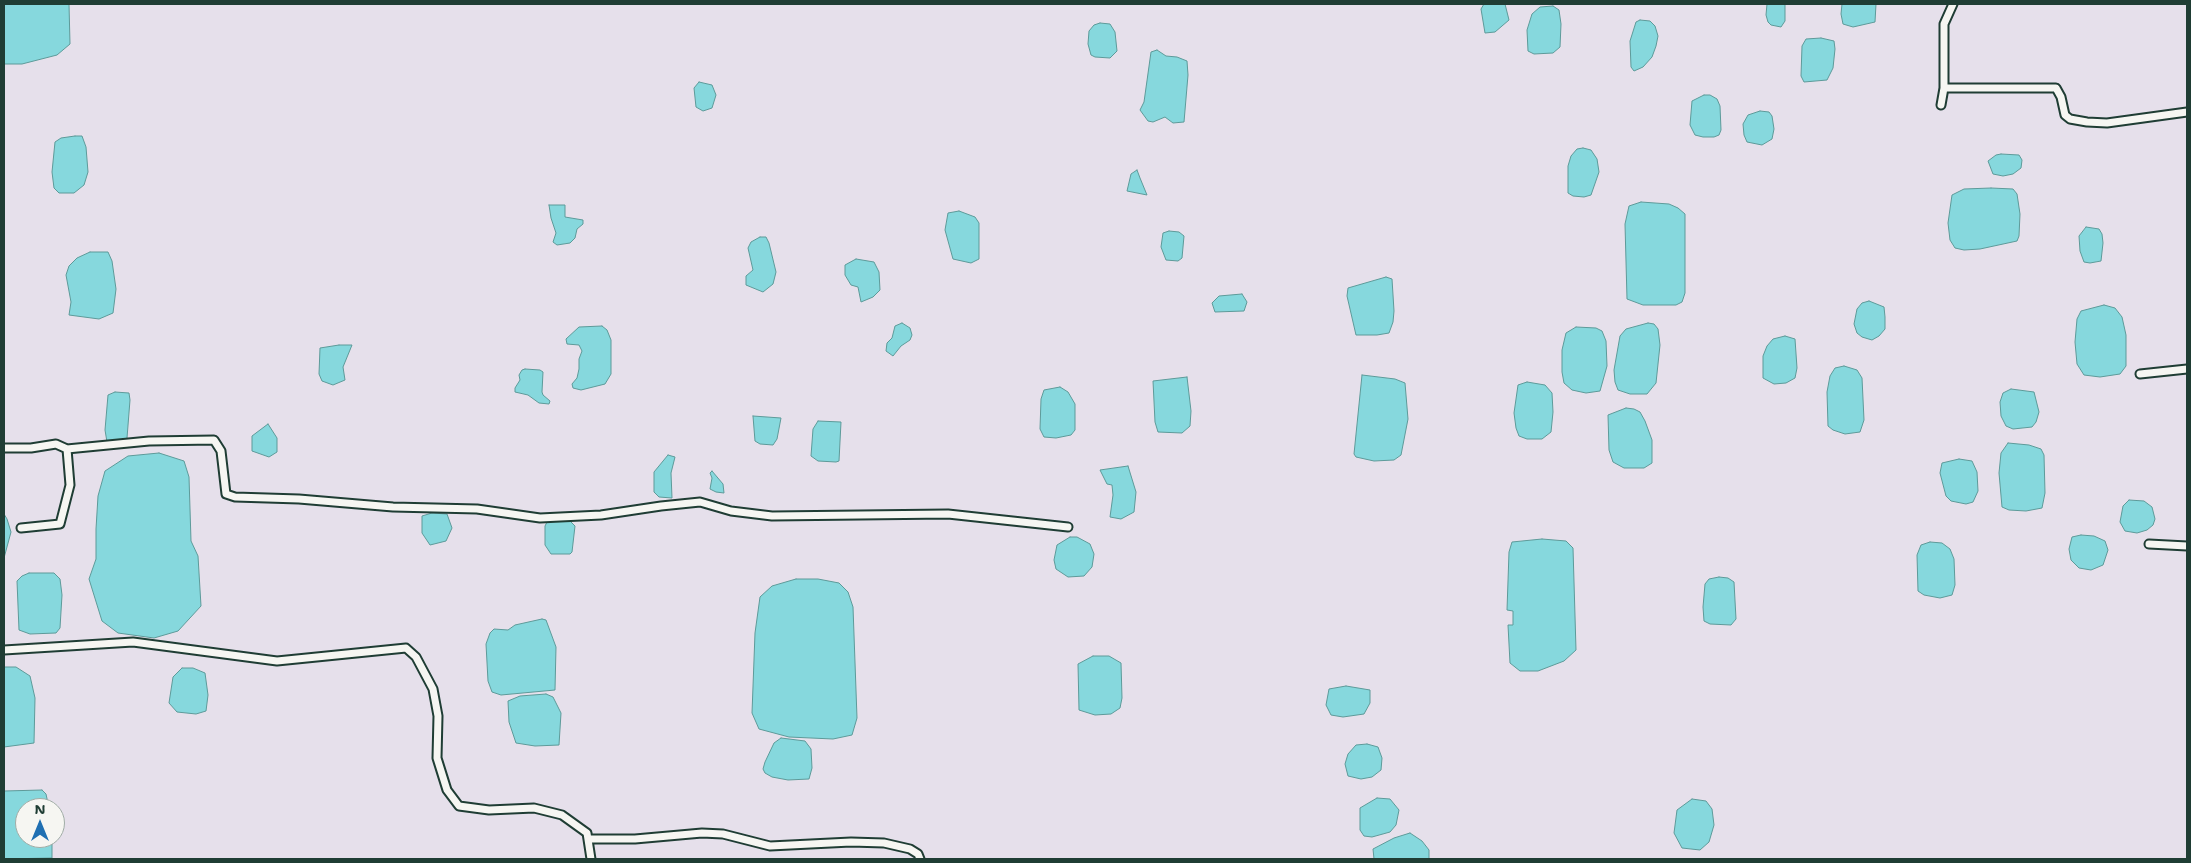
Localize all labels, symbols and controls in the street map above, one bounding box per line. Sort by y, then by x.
north arrow [15,798,65,848]
text: N [34,800,46,818]

